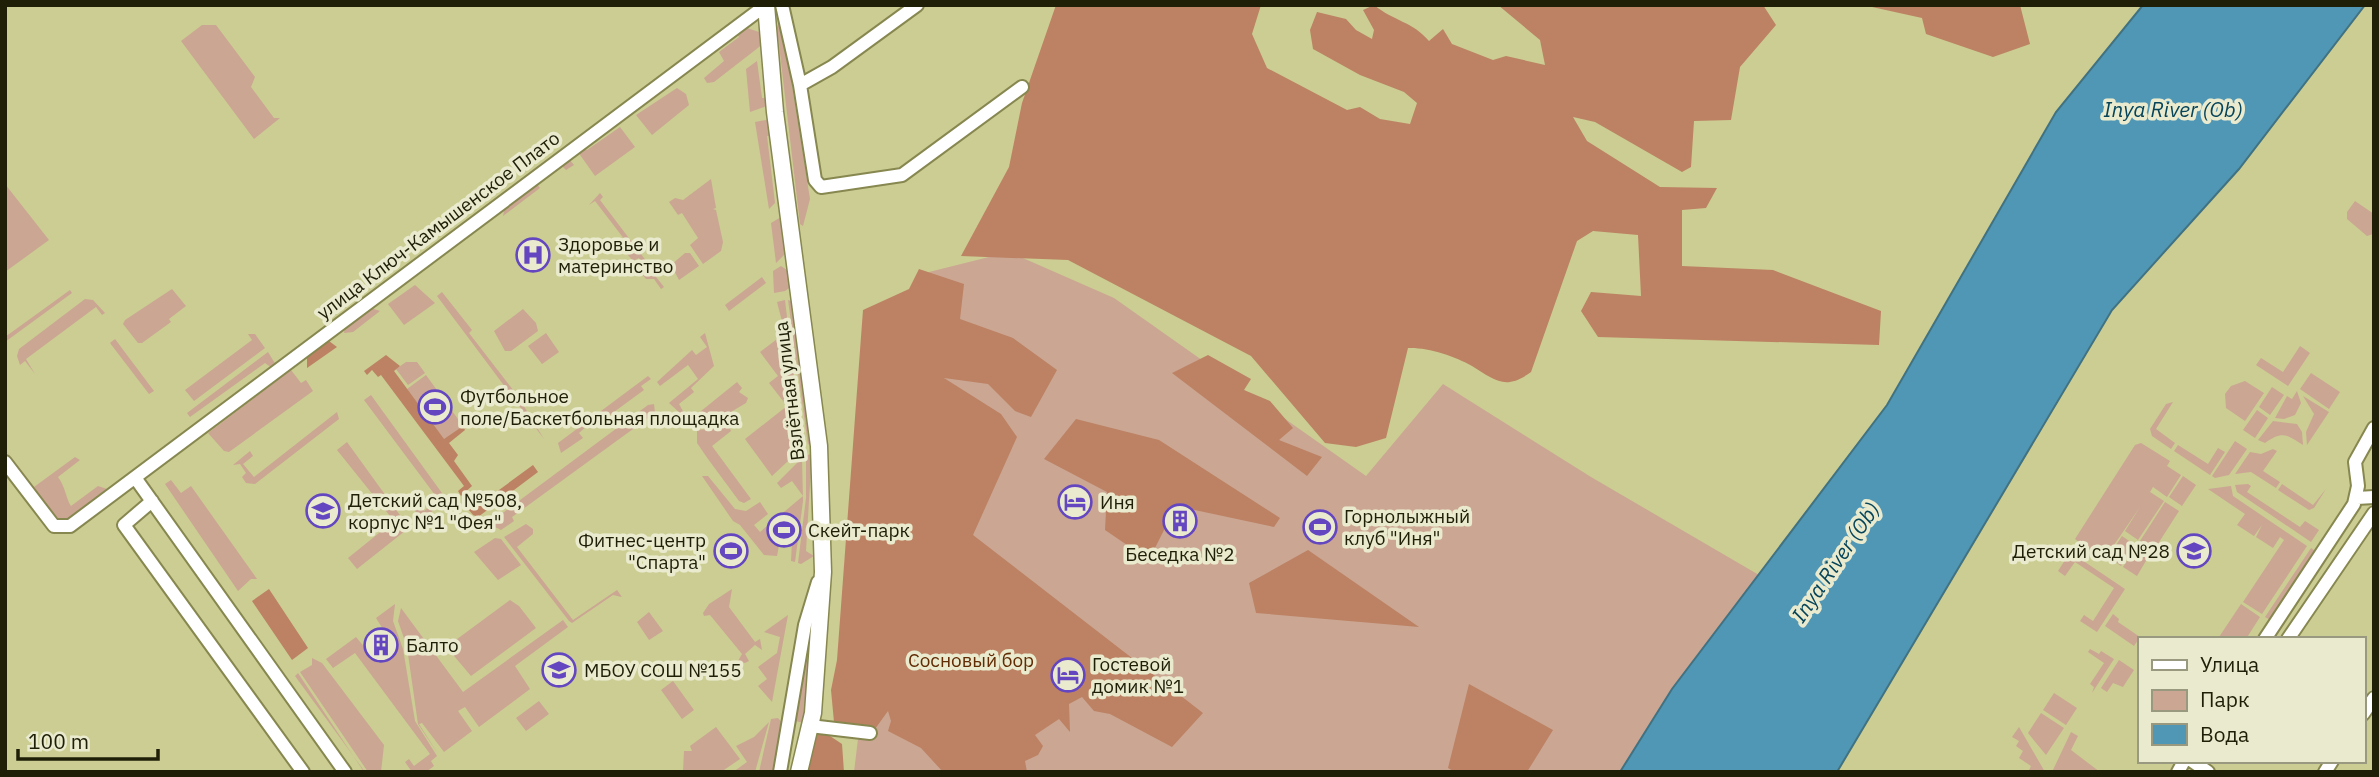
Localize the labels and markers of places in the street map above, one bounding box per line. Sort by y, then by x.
place label: Здоровье и материнство [558,232,673,278]
hospital icon: Здоровье и материнство [514,236,552,274]
place label: Футбольное поле/Баскетбольная площадка [460,384,739,430]
sports icon: Футбольное поле/Баскетбольная площадка [416,388,454,426]
hotel icon: Иня [1056,483,1094,521]
place label: Детский сад №508, корпус №1 "Фея" [348,488,522,534]
place label: Иня [1100,490,1135,514]
school or university icon: Детский сад №508, корпус №1 "Фея" [304,492,342,530]
building icon: Беседка №2 [1161,502,1199,540]
place label: Горнолыжный клуб "Иня" [1344,504,1470,550]
sports icon: Горнолыжный клуб "Иня" [1301,508,1339,546]
sports icon: Скейт-парк [765,511,803,549]
place label: Скейт-парк [808,518,910,542]
place label: Фитнес-центр "Спарта" [578,528,706,574]
sports icon: Фитнес-центр "Спарта" [712,532,750,570]
school or university icon: Детский сад №28 [2175,532,2213,570]
place label: Детский сад №28 [2012,539,2170,563]
place label: Беседка №2 [1125,542,1235,566]
building icon: Балто [362,626,400,664]
place label: Балто [406,633,459,657]
school or university icon: МБОУ СОШ №155 [540,651,578,689]
place label: Гостевой домик №1 [1092,652,1184,698]
hotel icon: Гостевой домик №1 [1049,656,1087,694]
place label: МБОУ СОШ №155 [584,658,742,682]

